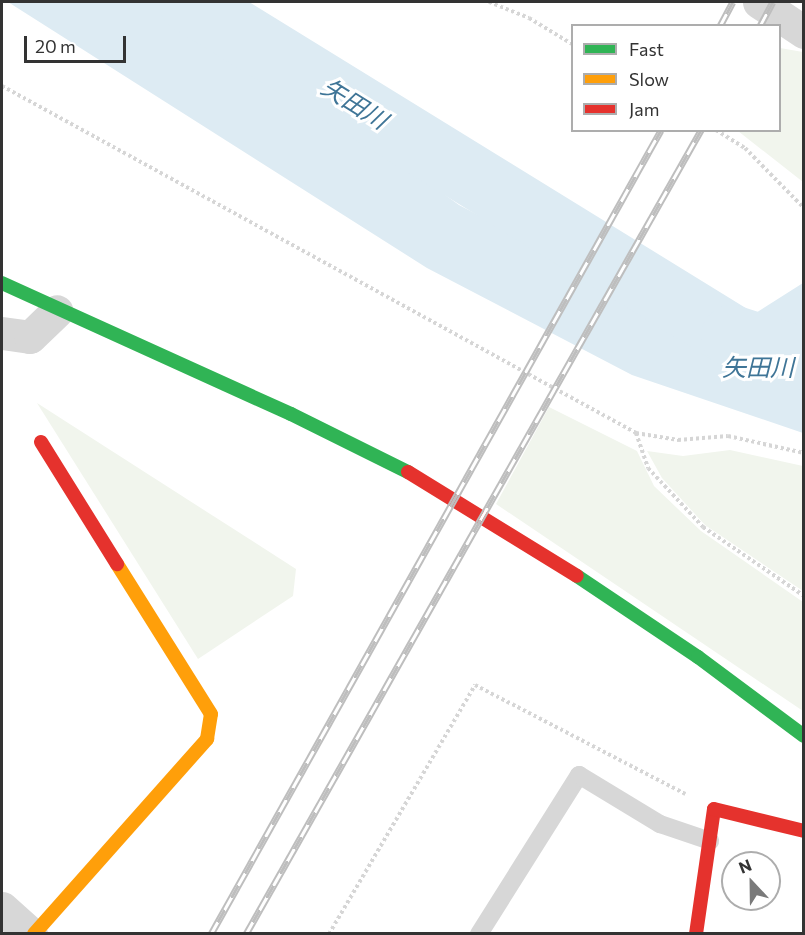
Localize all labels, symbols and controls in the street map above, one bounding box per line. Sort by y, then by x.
scale bar [27,24,129,62]
legend [571,24,781,132]
text: 20 m [35,35,76,57]
text: Fast [629,38,664,60]
text: Slow [629,68,669,90]
water label: 矢田川 [317,72,393,134]
text: Jam [629,98,659,120]
water label: 矢田川 [722,353,794,381]
north arrow [721,851,781,911]
text: N [736,855,754,877]

